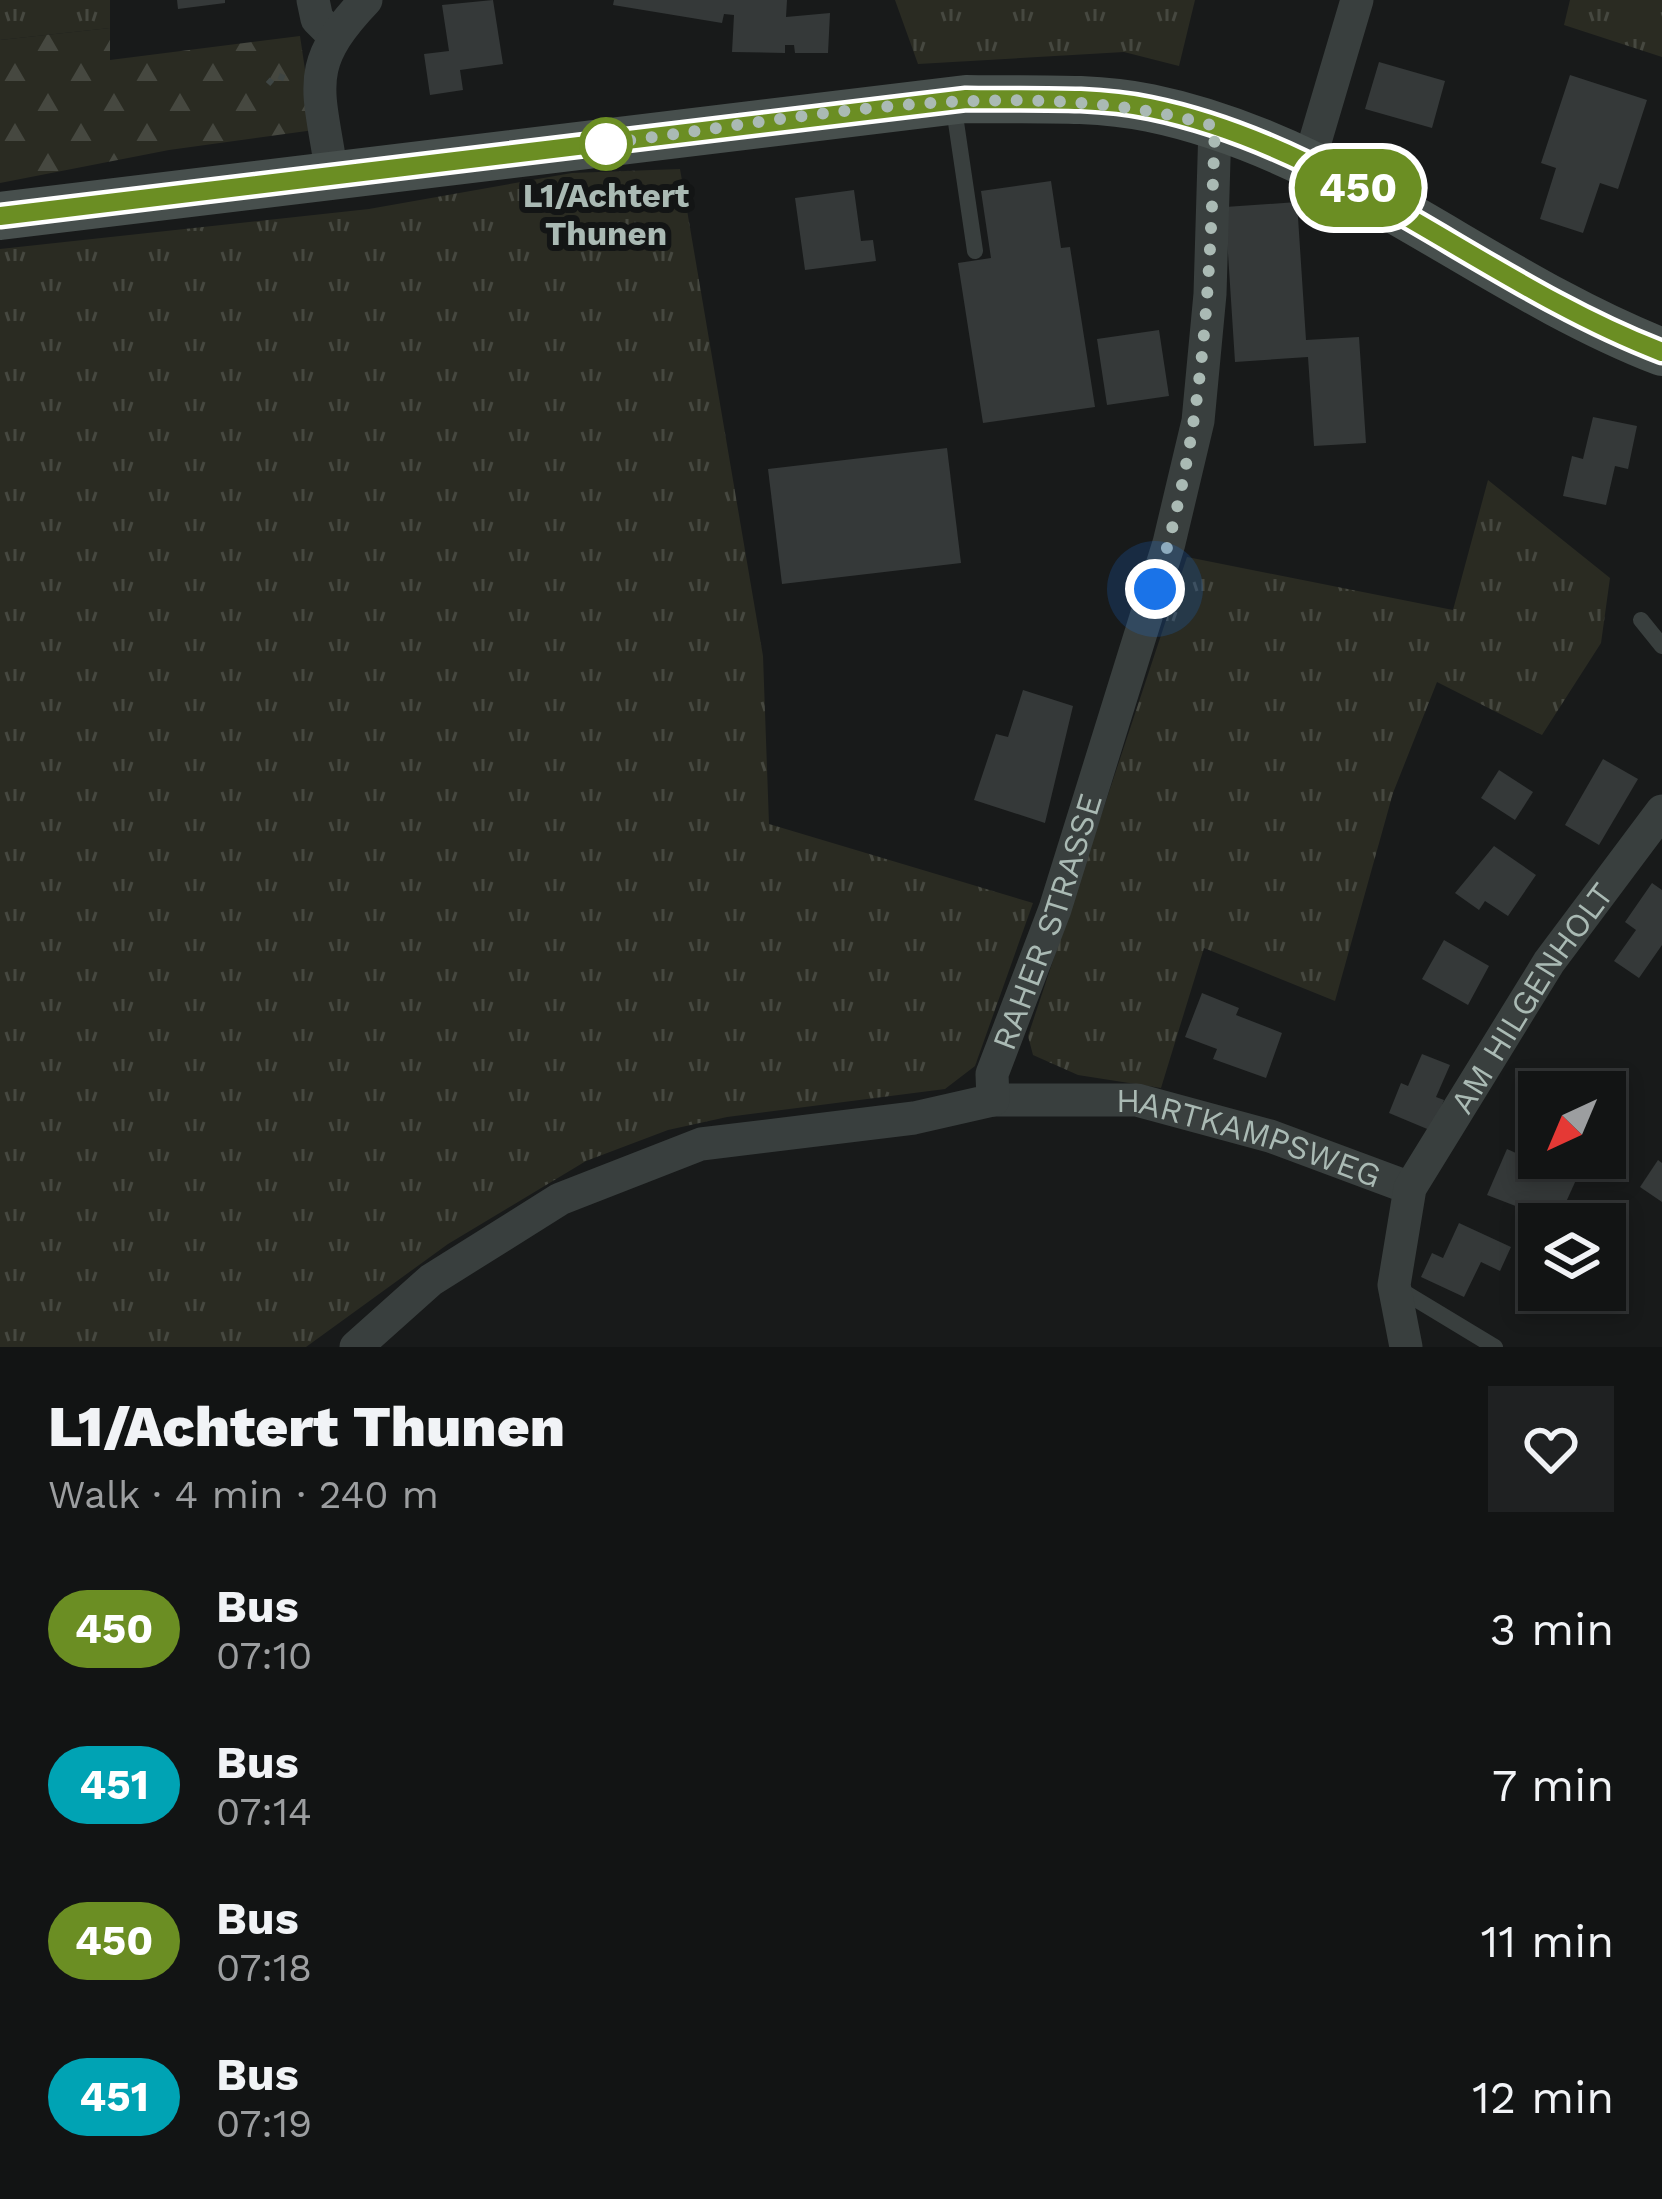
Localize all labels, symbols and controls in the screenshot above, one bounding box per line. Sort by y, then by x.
marker: L1/Achtert Thunen [581,119,631,169]
line badge: 450 [1289,149,1427,227]
text: 450 [1319,163,1397,212]
place label: L1/Achtert Thunen [523,176,690,253]
your location [1125,559,1185,619]
street label: RAHER STRASSE [984,789,1110,1055]
street label: AM HILGENHOLT [1442,875,1621,1120]
north arrow [1518,1071,1626,1179]
map controls [1518,1071,1626,1311]
street label: HARTKAMPSWEG [1116,1081,1387,1196]
button: layers [1518,1203,1626,1311]
button: heart [1488,1386,1614,1512]
text: L1/Achtert Thunen [48,1393,565,1460]
text: Walk · 4 min · 240 m [48,1472,439,1517]
text: Bus [216,1580,299,1633]
text: 3 min [1490,1603,1614,1656]
text: 450 [75,1604,153,1653]
text: 07:10 [216,1633,312,1678]
text: Bus [216,1736,299,1789]
text: 7 min [1492,1759,1614,1812]
text: 451 [79,1760,149,1809]
text: 07:14 [216,1789,312,1834]
text: Bus [216,1892,299,1945]
text: 11 min [1481,1915,1614,1968]
text: 450 [75,1916,153,1965]
text: 07:18 [216,1945,312,1990]
text: Bus [216,2048,299,2101]
text: 12 min [1472,2071,1614,2124]
text: 451 [79,2072,149,2121]
text: 07:19 [216,2101,312,2146]

